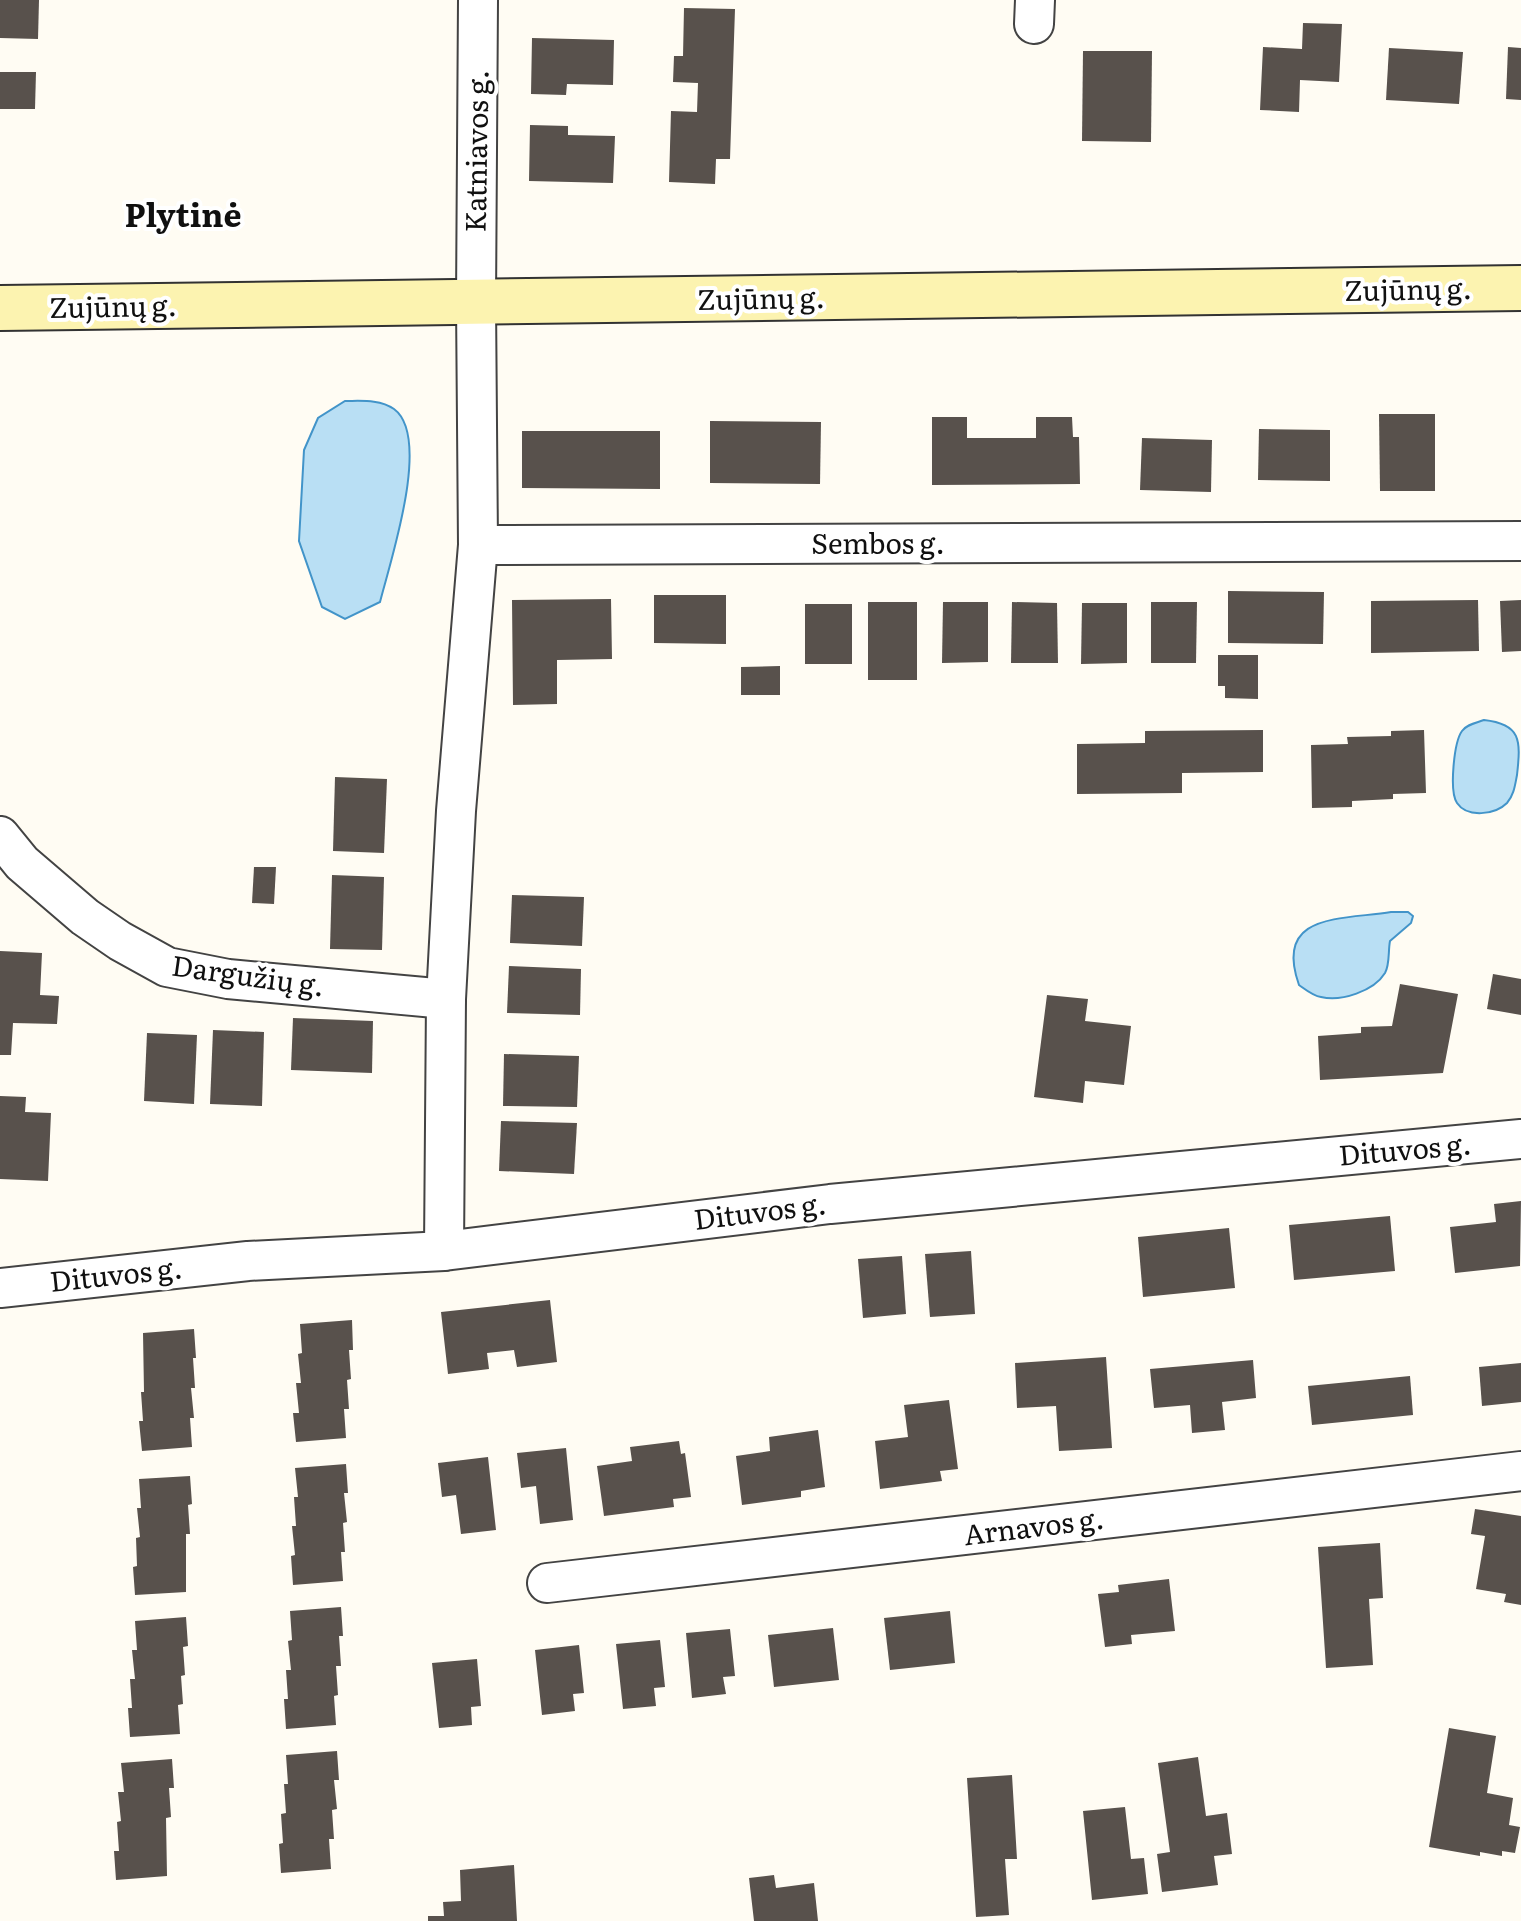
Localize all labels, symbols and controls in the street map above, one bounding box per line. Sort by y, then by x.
street label: Katniavos g. [453,69,497,233]
district label: Plytinė [125,189,242,237]
street label: Zujūnų g. [1344,266,1472,310]
street label: Zujūnų g. [697,275,825,319]
street label: Zujūnų g. [49,283,177,327]
street label: Sembos g. [811,521,945,563]
street label: Dargužių g. [169,943,327,1006]
street label: Dituvos g. [1337,1121,1473,1175]
street label: Dituvos g. [691,1181,828,1239]
street label: Dituvos g. [47,1245,184,1301]
street label: Arnavos g. [961,1496,1106,1554]

